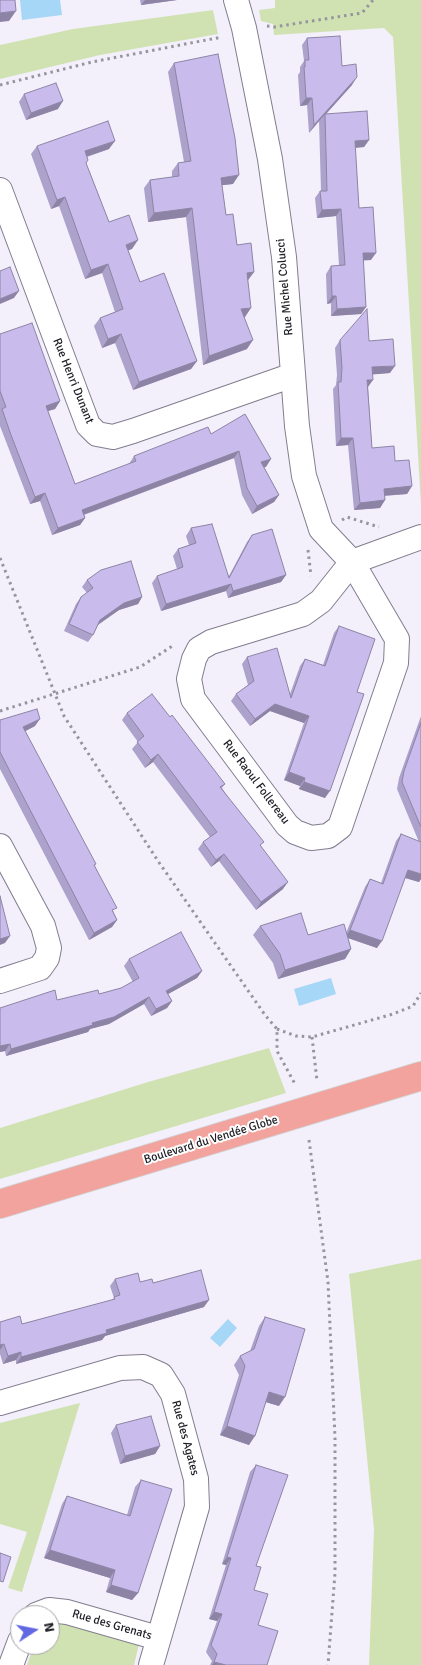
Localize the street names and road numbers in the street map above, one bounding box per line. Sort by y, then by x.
street label: Rue Michel Colucci [274,238,296,336]
street label: Rue Henri Dunant [49,336,97,426]
street label: Rue Raoul Follereau [220,737,292,827]
street label: Boulevard du Vendée Globe [142,1113,280,1167]
street label: Rue des Agates [168,1399,202,1477]
street label: Rue des Grenats [70,1607,154,1643]

